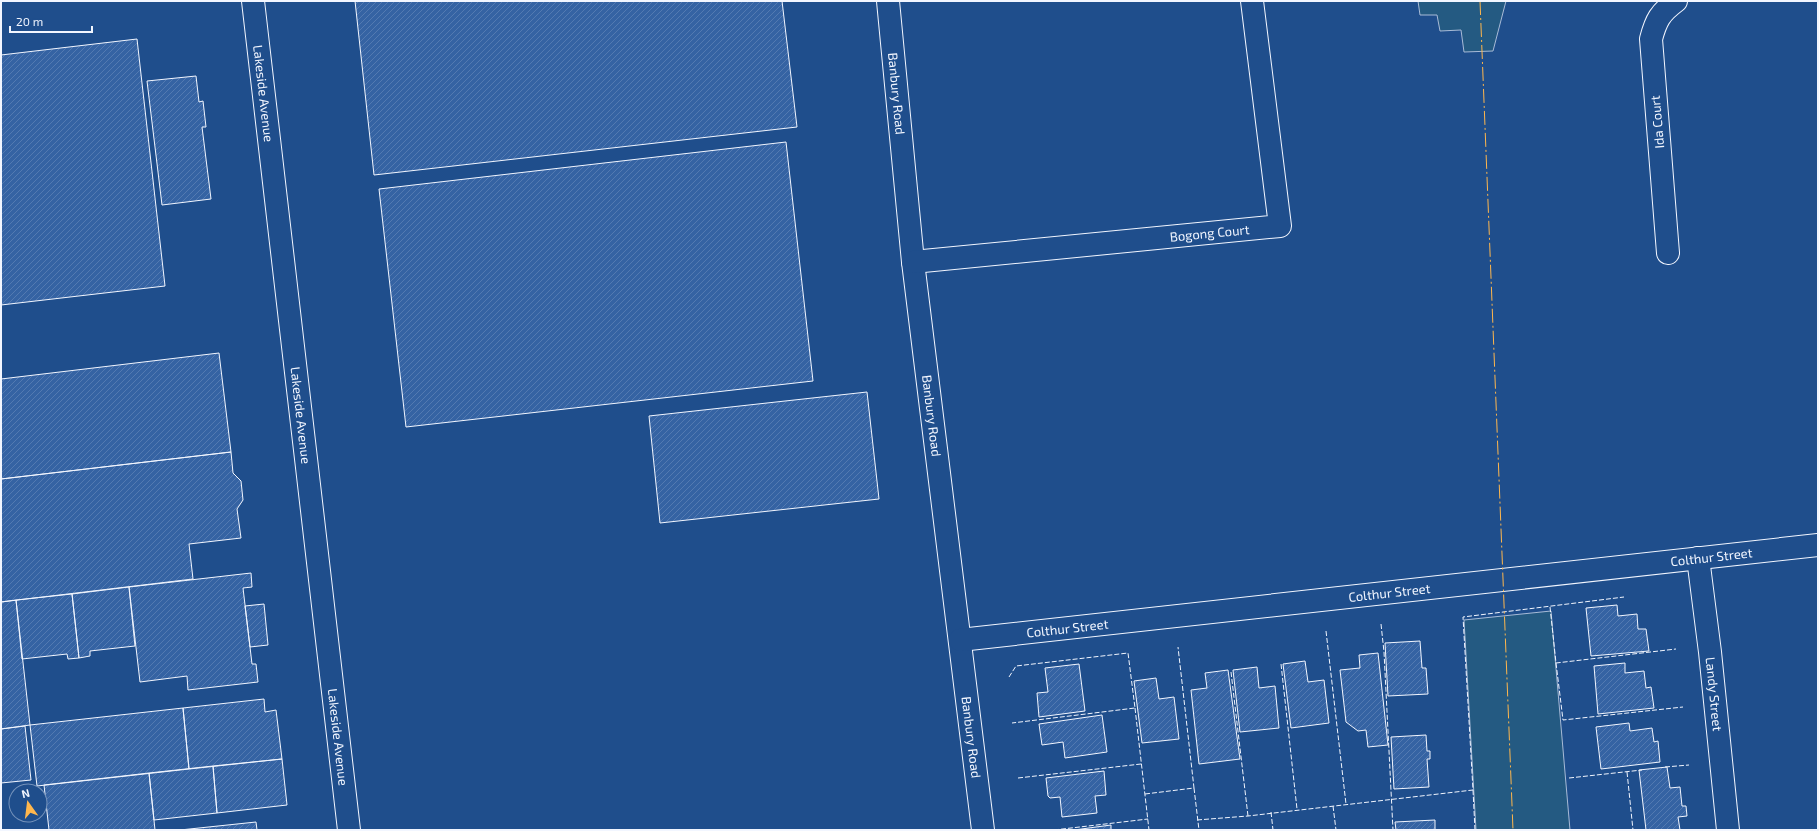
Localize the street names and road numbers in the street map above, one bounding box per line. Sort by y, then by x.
street label: Lakeside Avenue [250,44,277,143]
street label: Banbury Road [885,52,909,135]
street label: Ida Court [1647,95,1667,149]
street label: Bogong Court [1169,221,1250,245]
street label: Lakeside Avenue [287,366,315,465]
street label: Banbury Road [919,374,945,457]
street label: Colthur Street [1670,544,1753,569]
street label: Colthur Street [1347,580,1431,605]
street label: Colthur Street [1025,616,1109,641]
street label: Landy Street [1703,656,1726,732]
street label: Lakeside Avenue [325,688,352,787]
street label: Banbury Road [959,695,985,779]

